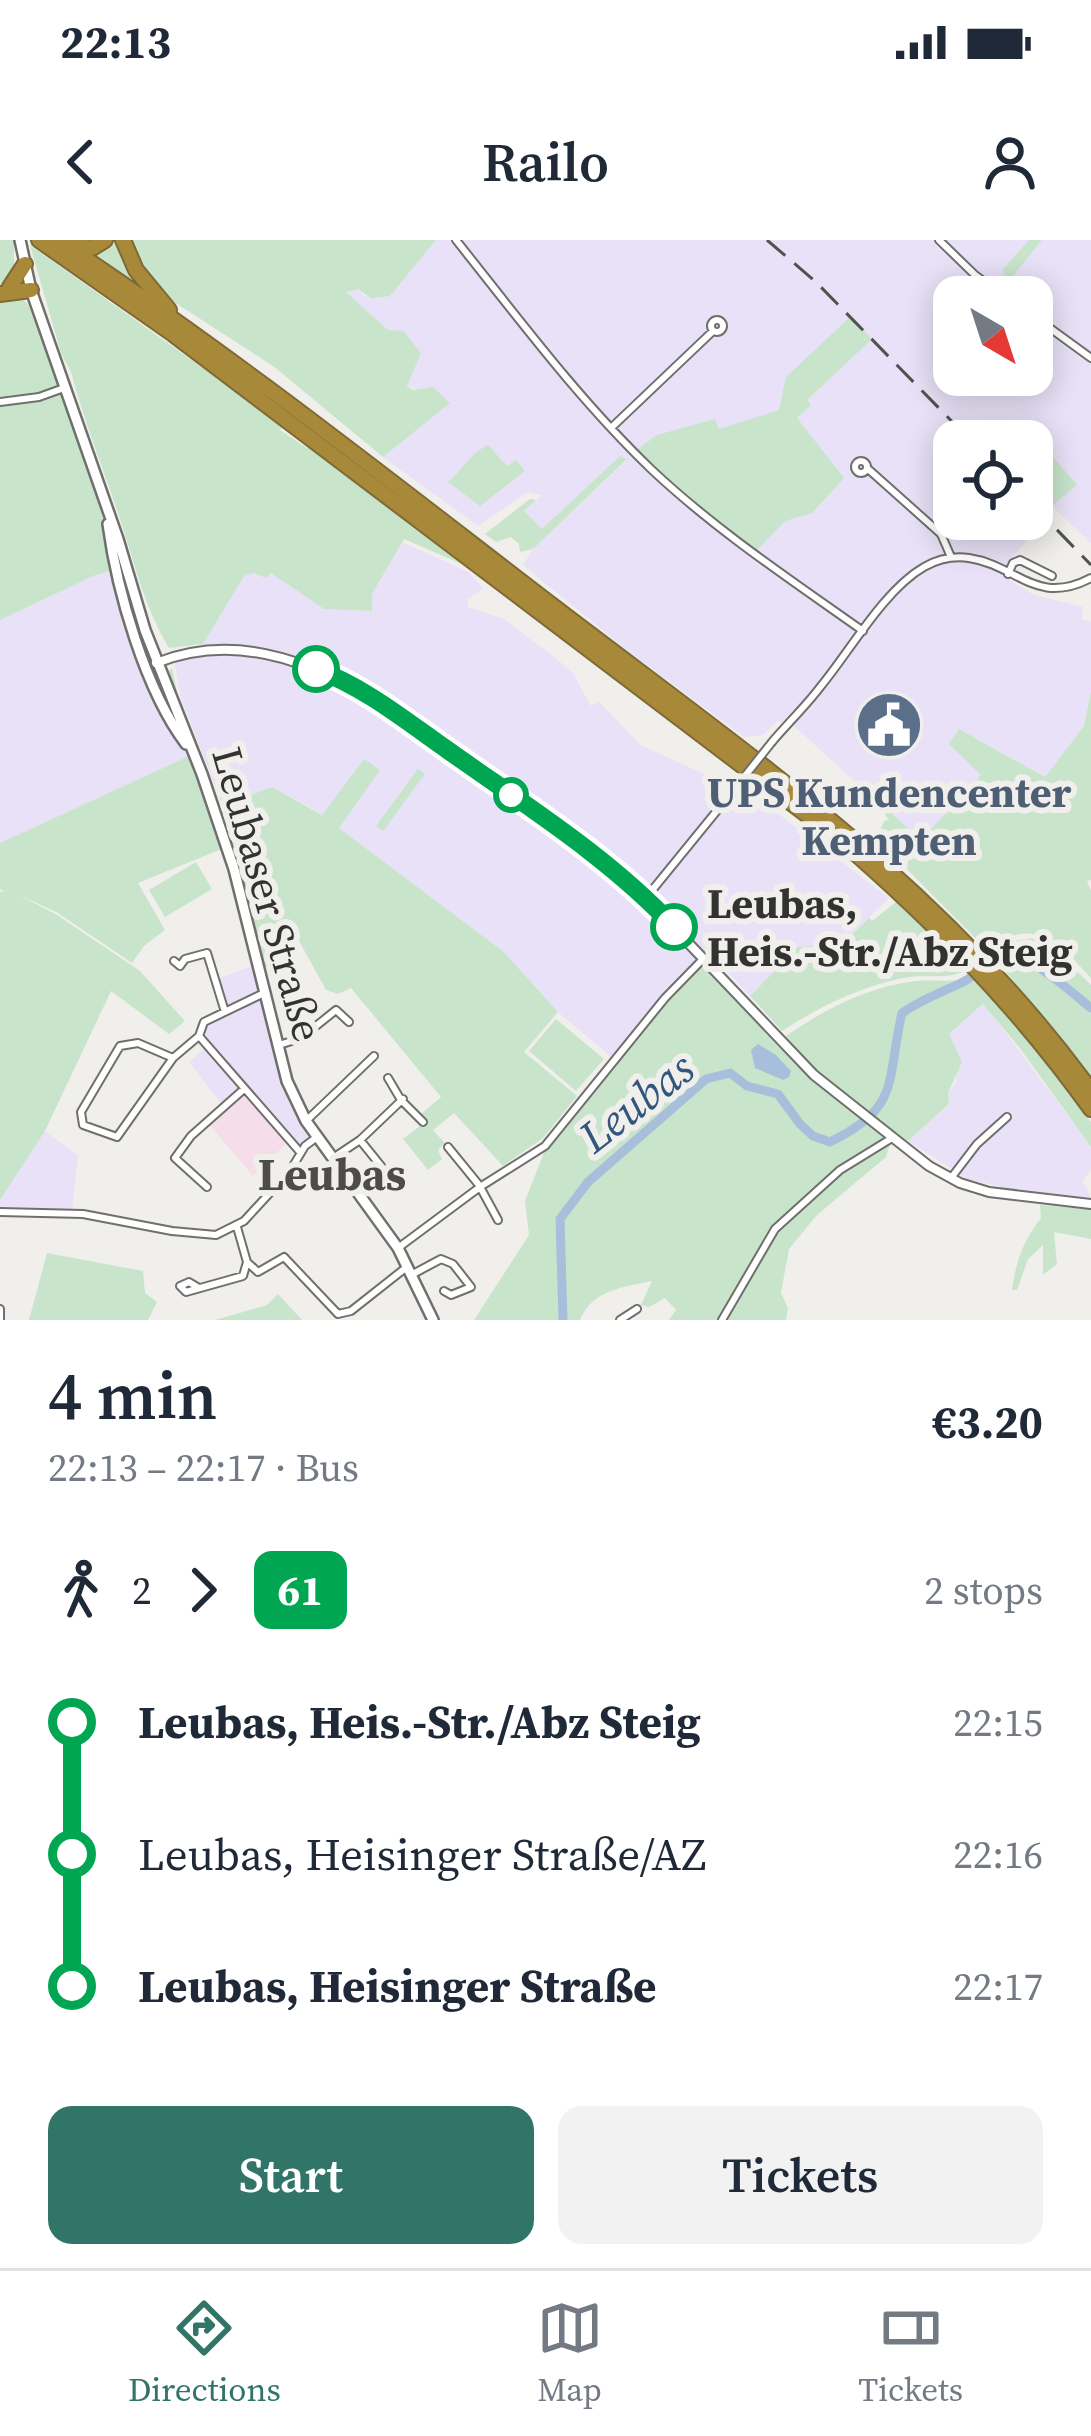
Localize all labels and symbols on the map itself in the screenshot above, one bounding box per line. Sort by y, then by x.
north arrow [933,276,1053,396]
unlabelled marker [294,647,338,691]
public building icon: UPS Kundencenter Kempten [854,690,924,760]
street label: Leubaser Straße [198,740,338,1048]
place label: UPS Kundencenter Kempten [707,763,1072,869]
unlabelled marker [495,779,527,811]
place label: Leubas, Heis.-Str./Abz Steig [707,874,1073,980]
marker: Leubas, Heis.-Str./Abz Steig [652,905,696,949]
water label: Leubas [565,1037,707,1167]
district label: Leubas [258,1143,406,1205]

